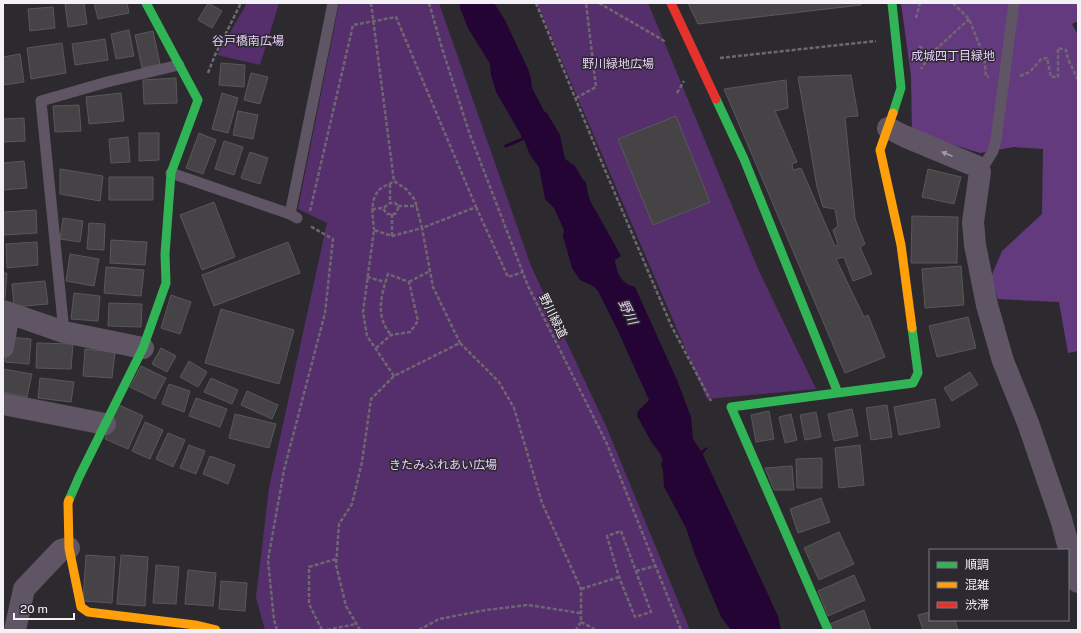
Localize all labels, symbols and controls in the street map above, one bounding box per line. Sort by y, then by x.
park label: 谷戸橋南広場 [212,34,284,48]
park label: 成城四丁目緑地 [911,49,995,63]
park label: 野川緑地広場 [582,57,654,71]
one-way arrow [941,151,952,157]
street label: 野川緑道 [536,291,570,341]
water label: 野川 [616,297,641,329]
park label: きたみふれあい広場 [389,458,497,472]
legend [929,549,1069,621]
text: 順調 [965,558,989,572]
text: 混雑 [965,578,989,592]
scale bar [14,595,74,621]
text: 渋滞 [965,598,989,612]
text: 20 m [20,602,48,616]

